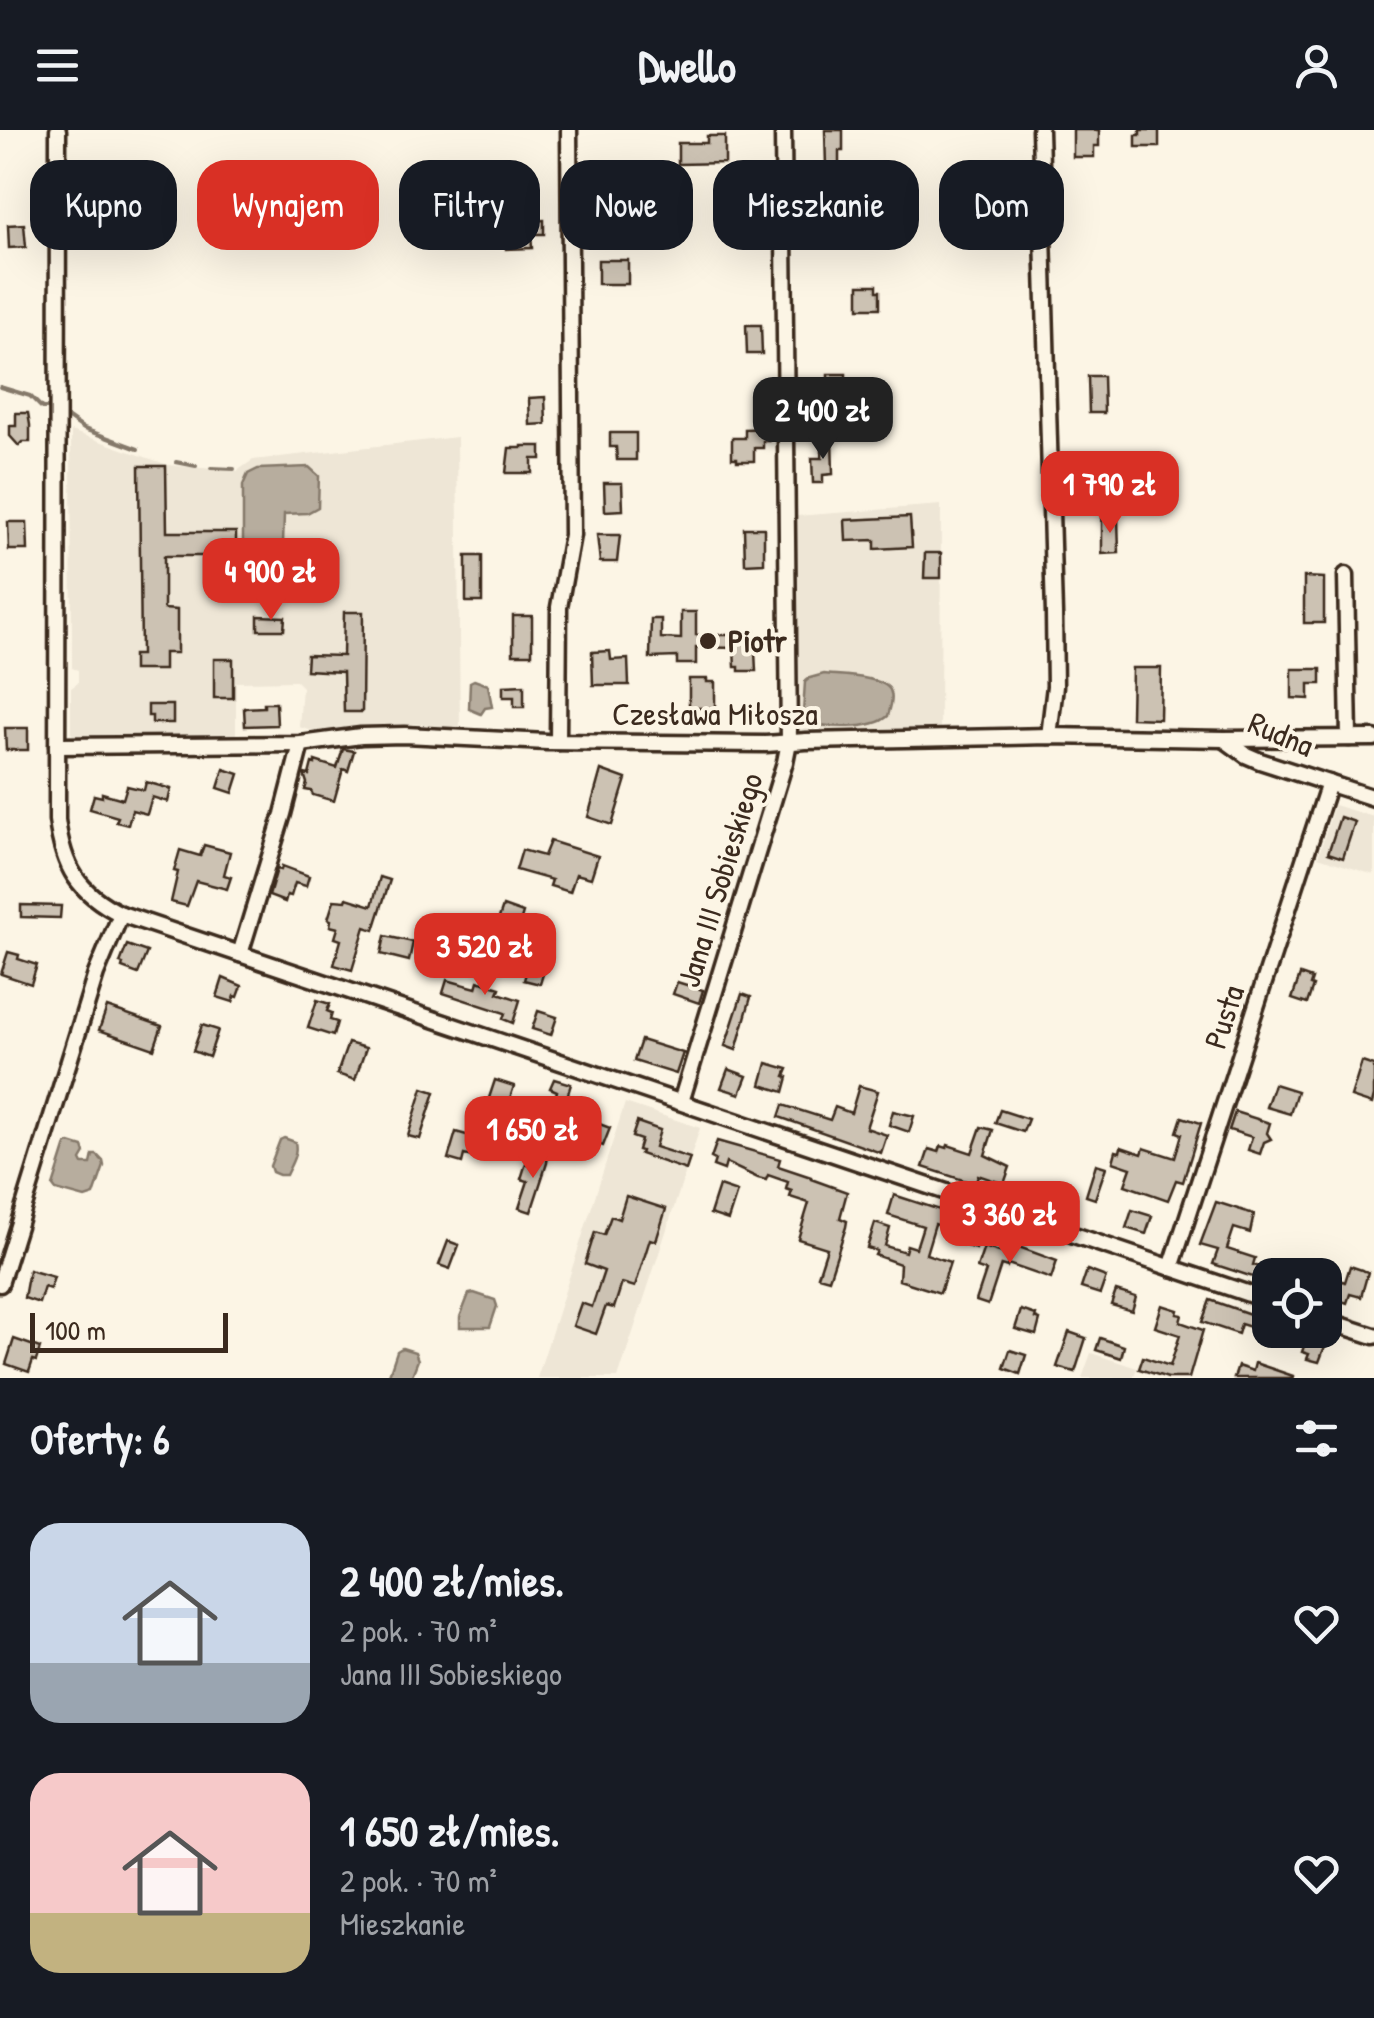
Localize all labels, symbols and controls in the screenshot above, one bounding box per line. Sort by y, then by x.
text: Dwello [638,35,736,96]
icon: menu [30,38,85,93]
icon: person [1289,38,1344,93]
chip: Kupno [30,160,177,250]
chip: Wynajem [197,160,379,250]
chip: Filtry [399,160,540,250]
chip: Nowe [560,160,693,250]
chip: Mieszkanie [713,160,919,250]
chip: Dom [939,160,1064,250]
pin: 2 400 zł [720,377,926,462]
text: 2 400 zł [775,388,871,431]
pin: 1 790 zł [1007,451,1213,536]
text: 1 790 zł [1063,462,1157,505]
pin: 4 900 zł [168,538,374,623]
text: 4 900 zł [225,549,318,592]
place label: Piotr [728,619,787,662]
marker: Piotr [697,630,719,652]
street label: Czesława Miłosza [612,692,818,735]
street label: Rudna [1242,701,1320,766]
street label: Jana III Sobieskiego [667,767,773,992]
pin: 3 520 zł [382,913,588,998]
text: 3 520 zł [436,924,534,967]
street label: Pusta [1193,980,1254,1054]
pin: 1 650 zł [430,1096,636,1181]
text: 1 650 zł [487,1107,579,1150]
pin: 3 360 zł [907,1181,1113,1266]
text: 3 360 zł [962,1192,1058,1235]
map controls [1252,1258,1342,1348]
button: locate [1252,1258,1342,1348]
scale bar [30,1308,228,1352]
text: 100 m [45,1311,106,1349]
text: Oferty: 6 [30,1410,170,1467]
icon: filters [1289,1411,1344,1466]
text: 2 400 zł/mies. [340,1552,564,1609]
icon: home [110,1563,230,1683]
icon: heart [1289,1596,1344,1651]
text: 2 pok. · 70 m² [340,1609,497,1652]
text: Jana III Sobieskiego [340,1652,562,1695]
text: 1 650 zł/mies. [340,1802,559,1859]
icon: home [110,1813,230,1933]
icon: heart [1289,1846,1344,1901]
text: 2 pok. · 70 m² [340,1859,497,1902]
text: Mieszkanie [340,1902,465,1945]

